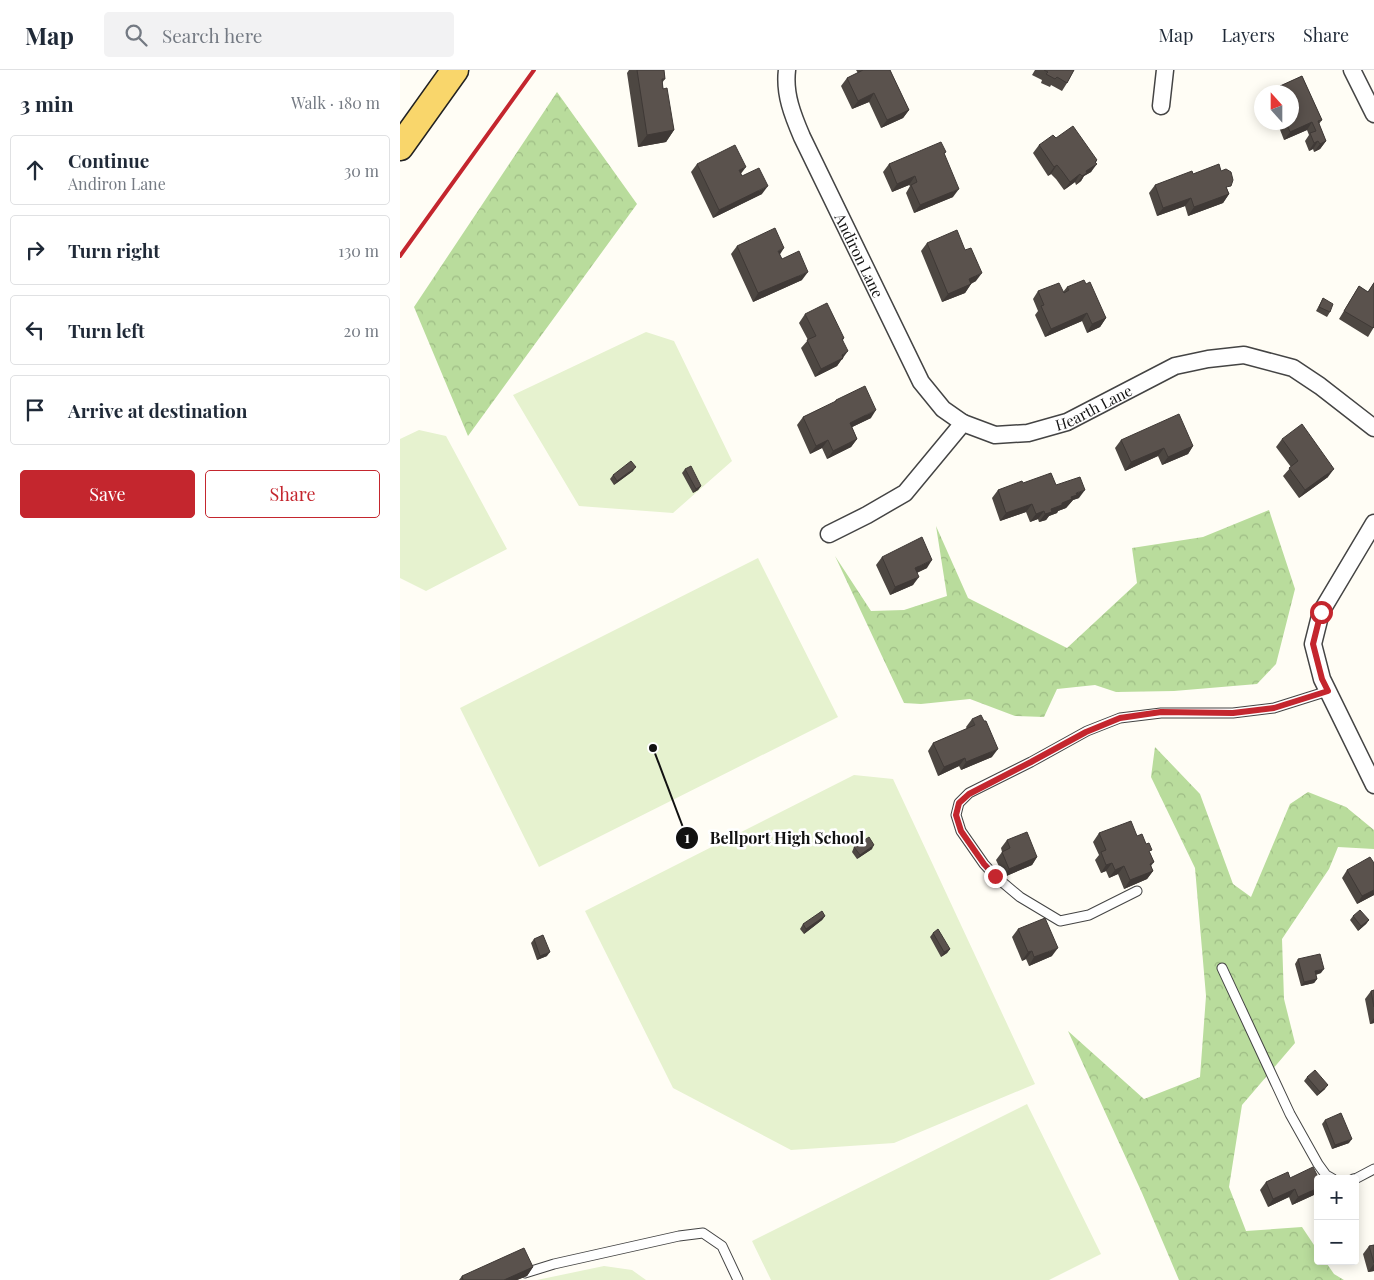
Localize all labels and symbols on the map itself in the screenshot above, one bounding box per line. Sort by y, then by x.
north arrow [1254,85,1299,130]
street label: Andiron Lane [830,209,888,301]
street label: Hearth Lane [1053,380,1135,435]
route start [1310,601,1333,624]
callout: Bellport High School [675,823,874,854]
text: 1 [684,827,690,847]
text: Bellport High School [710,827,864,848]
route end [984,865,1007,888]

